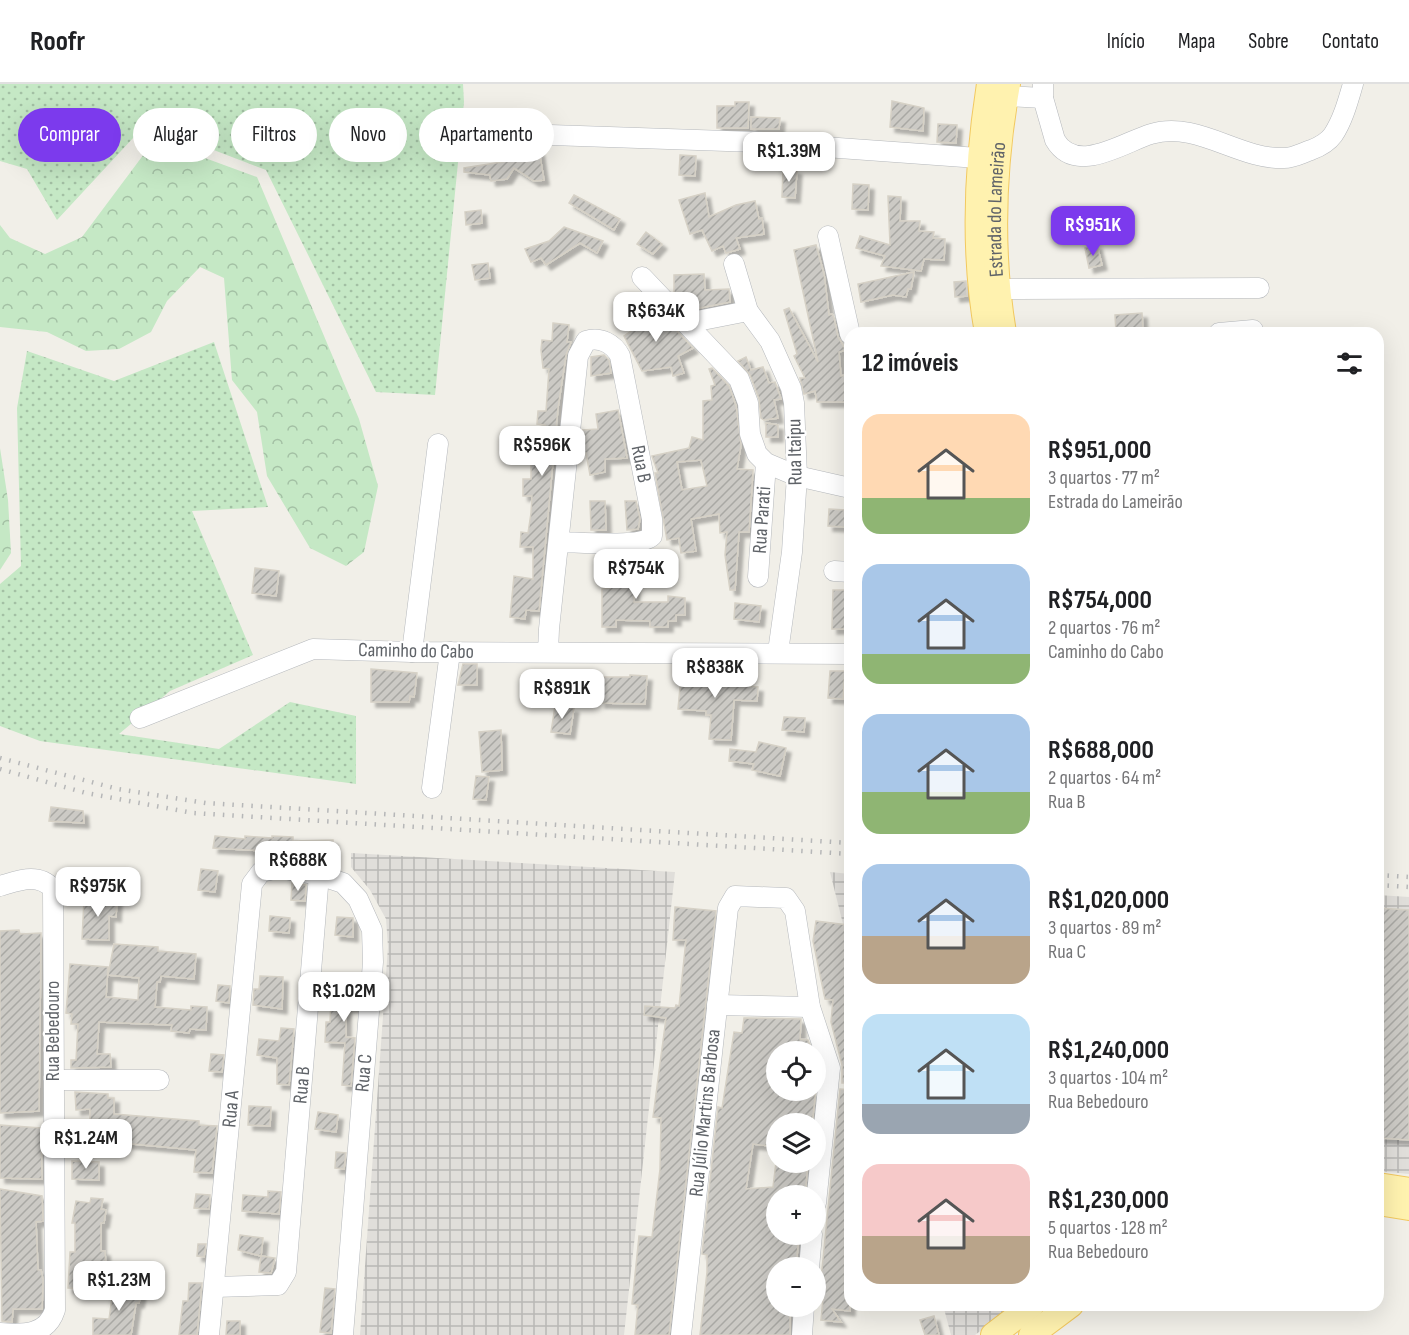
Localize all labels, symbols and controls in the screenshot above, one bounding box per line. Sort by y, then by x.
text: Roofr [30,25,85,58]
text: Início [1107,29,1145,54]
text: Mapa [1178,29,1215,54]
text: Sobre [1248,29,1289,54]
text: Contato [1322,29,1379,54]
chip: Comprar [18,108,121,162]
chip: Alugar [133,108,219,162]
chip: Filtros [231,108,317,162]
chip: Novo [329,108,407,162]
chip: Apartamento [419,108,554,162]
pin: R$1.39M [734,132,844,183]
text: R$1.39M [757,139,821,163]
street label: Estrada do Lameirão [983,141,1011,278]
pin: R$951K [1044,206,1142,257]
text: R$951K [1065,213,1121,237]
pin: R$634K [607,292,705,343]
text: R$634K [627,299,685,323]
icon: filters [1333,347,1366,380]
text: 12 imóveis [862,348,959,379]
street label: Rua Itaipu [782,418,808,486]
pin: R$596K [493,426,591,477]
text: R$596K [513,433,571,457]
text: R$951,000 [1048,435,1152,466]
icon: home [910,438,982,510]
street label: Rua B [626,443,656,485]
text: 3 quartos · 77 m² [1048,466,1160,490]
street label: Rua Parati [748,486,776,554]
text: Estrada do Lameirão [1048,490,1183,514]
pin: R$754K [587,549,685,600]
text: R$754K [608,556,664,580]
text: R$754,000 [1048,585,1152,616]
icon: home [910,588,982,660]
text: 2 quartos · 76 m² [1048,616,1161,640]
street label: Caminho do Cabo [358,638,474,664]
text: Caminho do Cabo [1048,640,1164,664]
pin: R$838K [666,648,764,699]
text: R$838K [686,655,744,679]
pin: R$891K [513,669,611,720]
text: R$891K [534,676,590,700]
text: R$688,000 [1048,735,1154,766]
icon: home [910,738,982,810]
text: 2 quartos · 64 m² [1048,766,1161,790]
text: Rua B [1048,790,1085,814]
pin: R$688K [249,841,347,892]
text: R$688K [269,848,327,872]
pin: R$975K [49,867,147,918]
text: R$975K [70,874,126,898]
text: R$1,020,000 [1048,885,1169,916]
icon: home [910,888,982,960]
text: 3 quartos · 89 m² [1048,916,1162,940]
text: Rua C [1048,940,1086,964]
pin: R$1.02M [289,972,399,1023]
text: R$1.02M [312,979,376,1003]
street label: Rua Bebedouro [41,981,65,1081]
street label: Rua Júlio Martins Barbosa [684,1028,726,1198]
text: R$1,240,000 [1048,1035,1169,1066]
icon: home [910,1038,982,1110]
map controls [766,1041,826,1317]
button: locate [766,1041,826,1101]
street label: Rua C [350,1053,378,1093]
street label: Rua B [288,1065,316,1105]
text: 3 quartos · 104 m² [1048,1066,1168,1090]
street label: Rua A [217,1089,245,1128]
text: Rua Bebedouro [1048,1090,1148,1114]
button: layers [766,1113,826,1173]
pin: R$1.24M [31,1119,141,1170]
text: R$1.24M [54,1126,118,1150]
button: + [766,1185,826,1245]
text: R$1,230,000 [1048,1185,1169,1216]
icon: home [910,1188,982,1260]
text: 5 quartos · 128 m² [1048,1216,1168,1240]
text: Rua Bebedouro [1048,1240,1148,1264]
button: − [766,1257,826,1317]
pin: R$1.23M [64,1261,174,1312]
text: R$1.23M [87,1268,151,1292]

